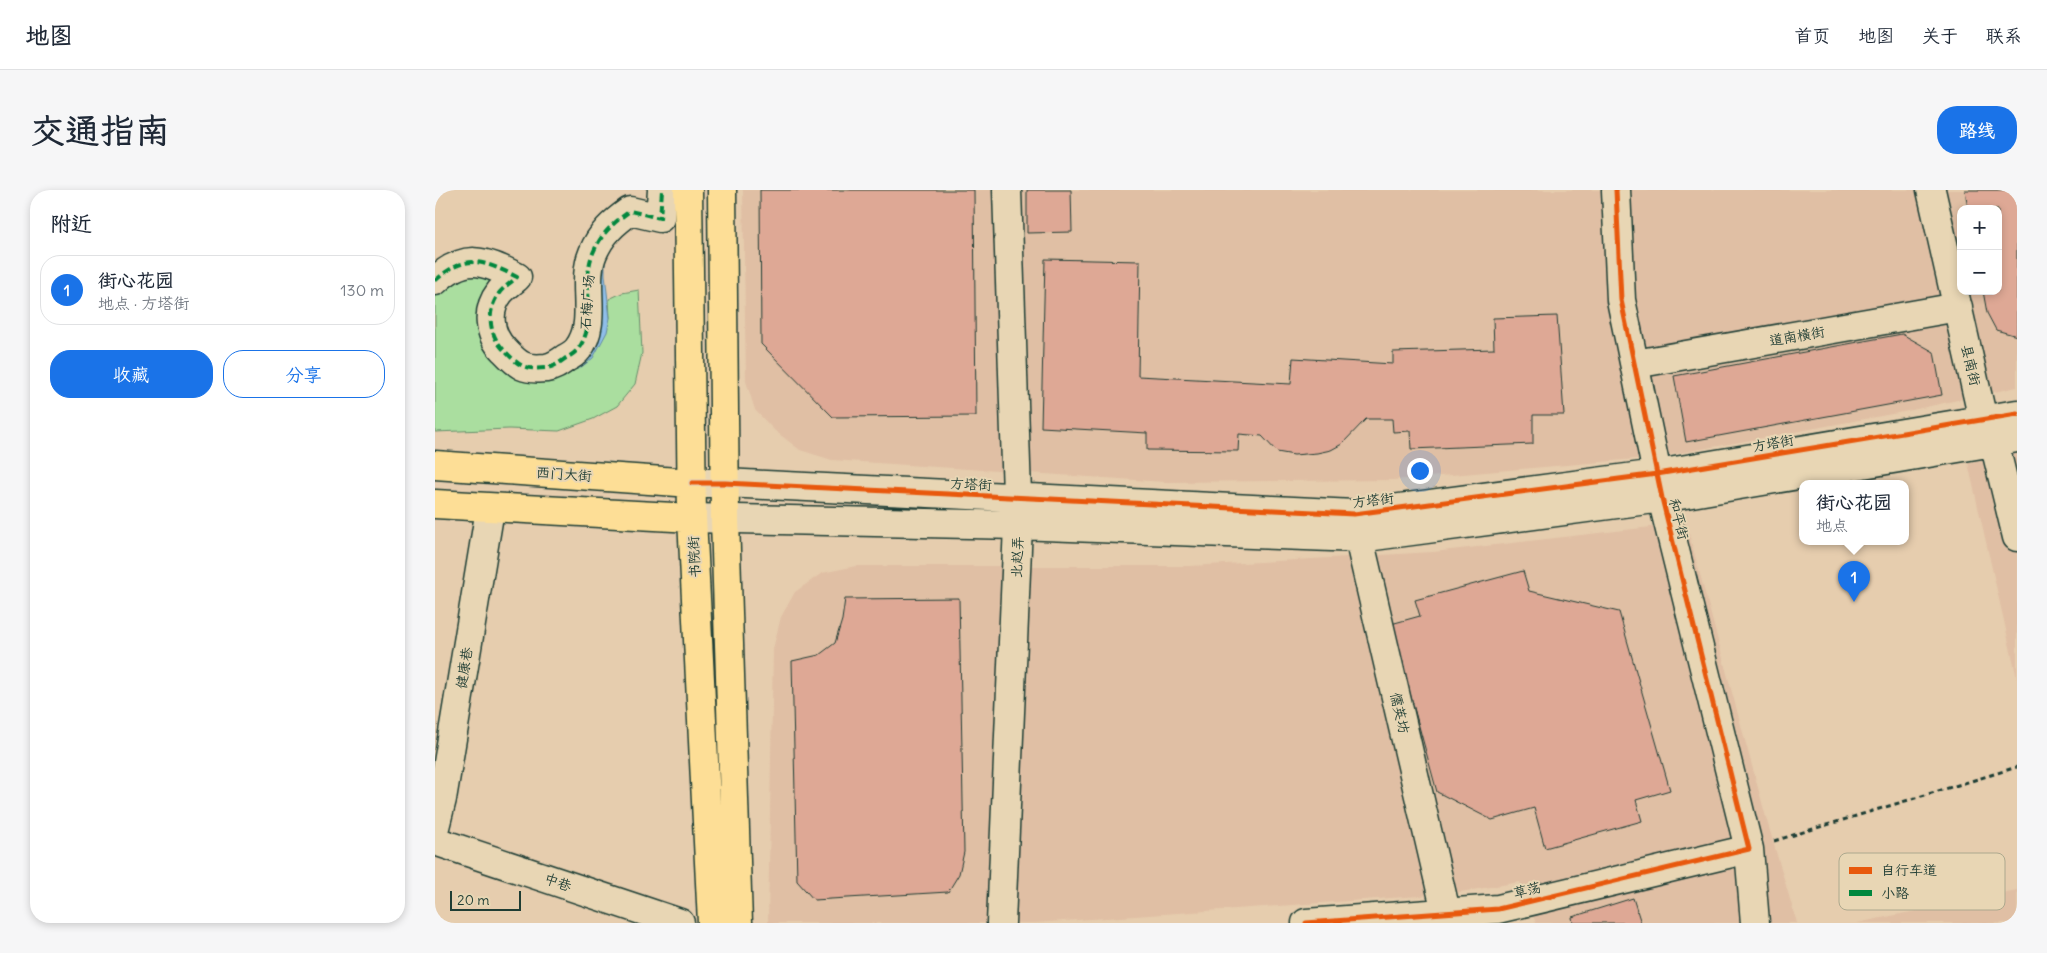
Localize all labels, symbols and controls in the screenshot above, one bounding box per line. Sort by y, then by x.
text: 地图 [25,20,73,50]
text: 首页 [1794,24,1830,47]
text: 地图 [1858,24,1894,47]
text: 关于 [1922,24,1958,47]
text: 联系 [1986,24,2022,47]
button: 路线 [1937,106,2017,154]
text: 交通指南 [30,108,170,152]
map controls [1957,205,2002,295]
button: + [1957,205,2002,250]
text: 附近 [50,210,92,237]
button: − [1957,250,2002,295]
text: 街心花园 [98,268,174,292]
street label: 石梅广场 [576,273,598,331]
text: 1 [64,280,70,300]
text: 130 m [340,280,384,300]
text: 地点 · 方塔街 [98,293,189,313]
street label: 道南横街 [1768,322,1826,350]
street label: 县南街 [1958,343,1984,387]
button: 收藏 [50,350,213,398]
button: 分享 [223,350,385,398]
street label: 方塔街 [1751,430,1795,456]
your location [1407,458,1433,484]
street label: 西门大街 [535,463,593,485]
street label: 方塔街 [950,474,992,494]
popup [1799,480,1909,545]
street label: 方塔街 [1351,489,1395,511]
text: 街心花园 [1816,490,1892,514]
street label: 和平街 [1665,496,1693,542]
text: 地点 [1816,515,1848,535]
street label: 书院街 [684,536,704,578]
street label: 北赵弄 [1007,536,1027,578]
pin: 1 [1838,561,1870,602]
street label: 健康巷 [452,645,476,690]
street label: 儒英坊 [1387,691,1413,735]
legend [1839,853,2005,910]
text: 自行车道 [1881,861,1937,879]
street label: 中巷 [542,869,575,895]
street label: 草荡 [1511,878,1543,902]
text: 小路 [1881,884,1909,902]
scale bar [450,888,521,911]
text: 20 m [457,891,490,909]

